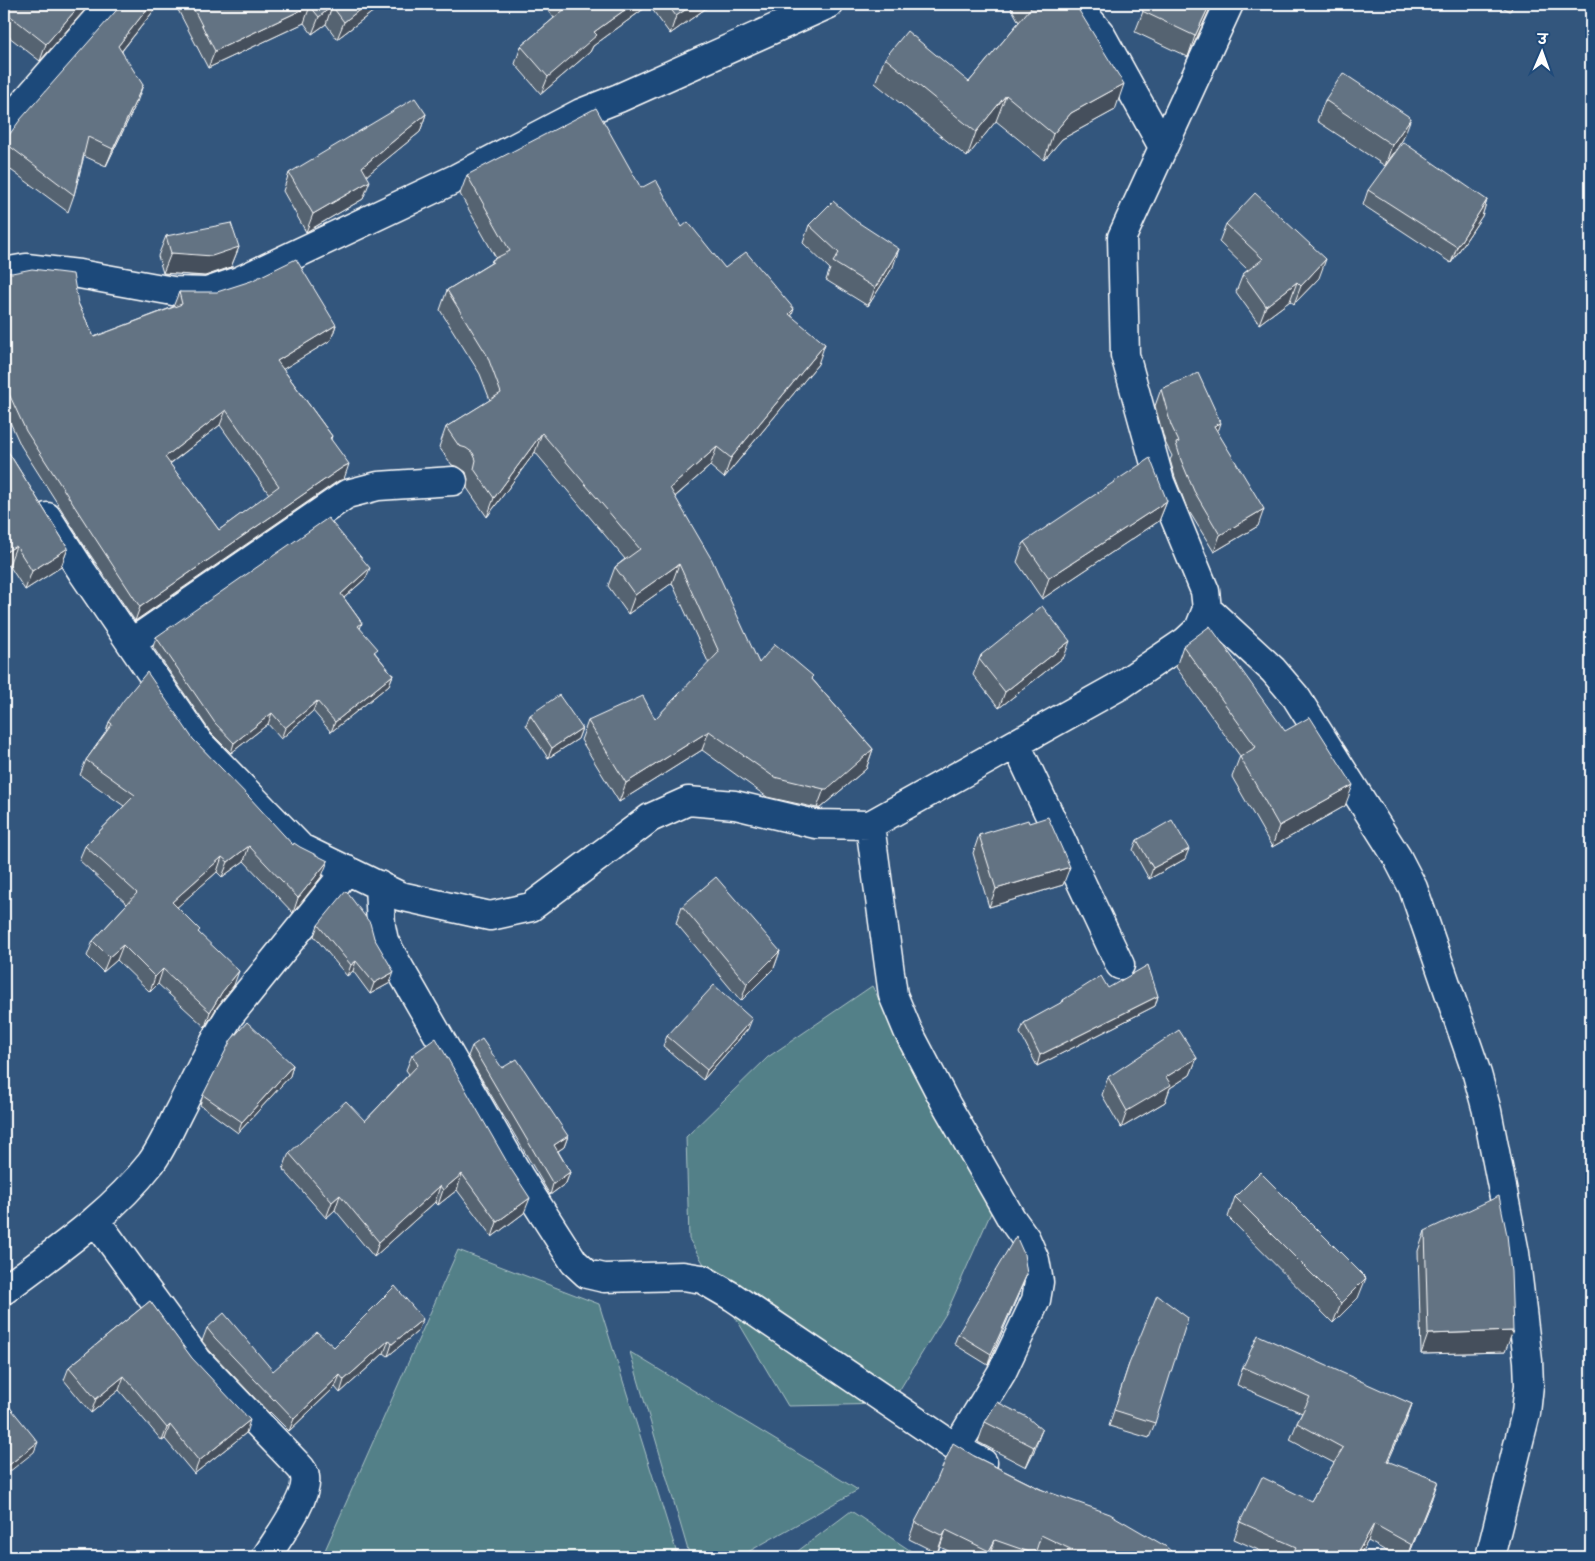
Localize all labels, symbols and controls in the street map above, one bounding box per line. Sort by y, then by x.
north arrow [1518,28,1568,78]
text: उ [1535,31,1549,48]

